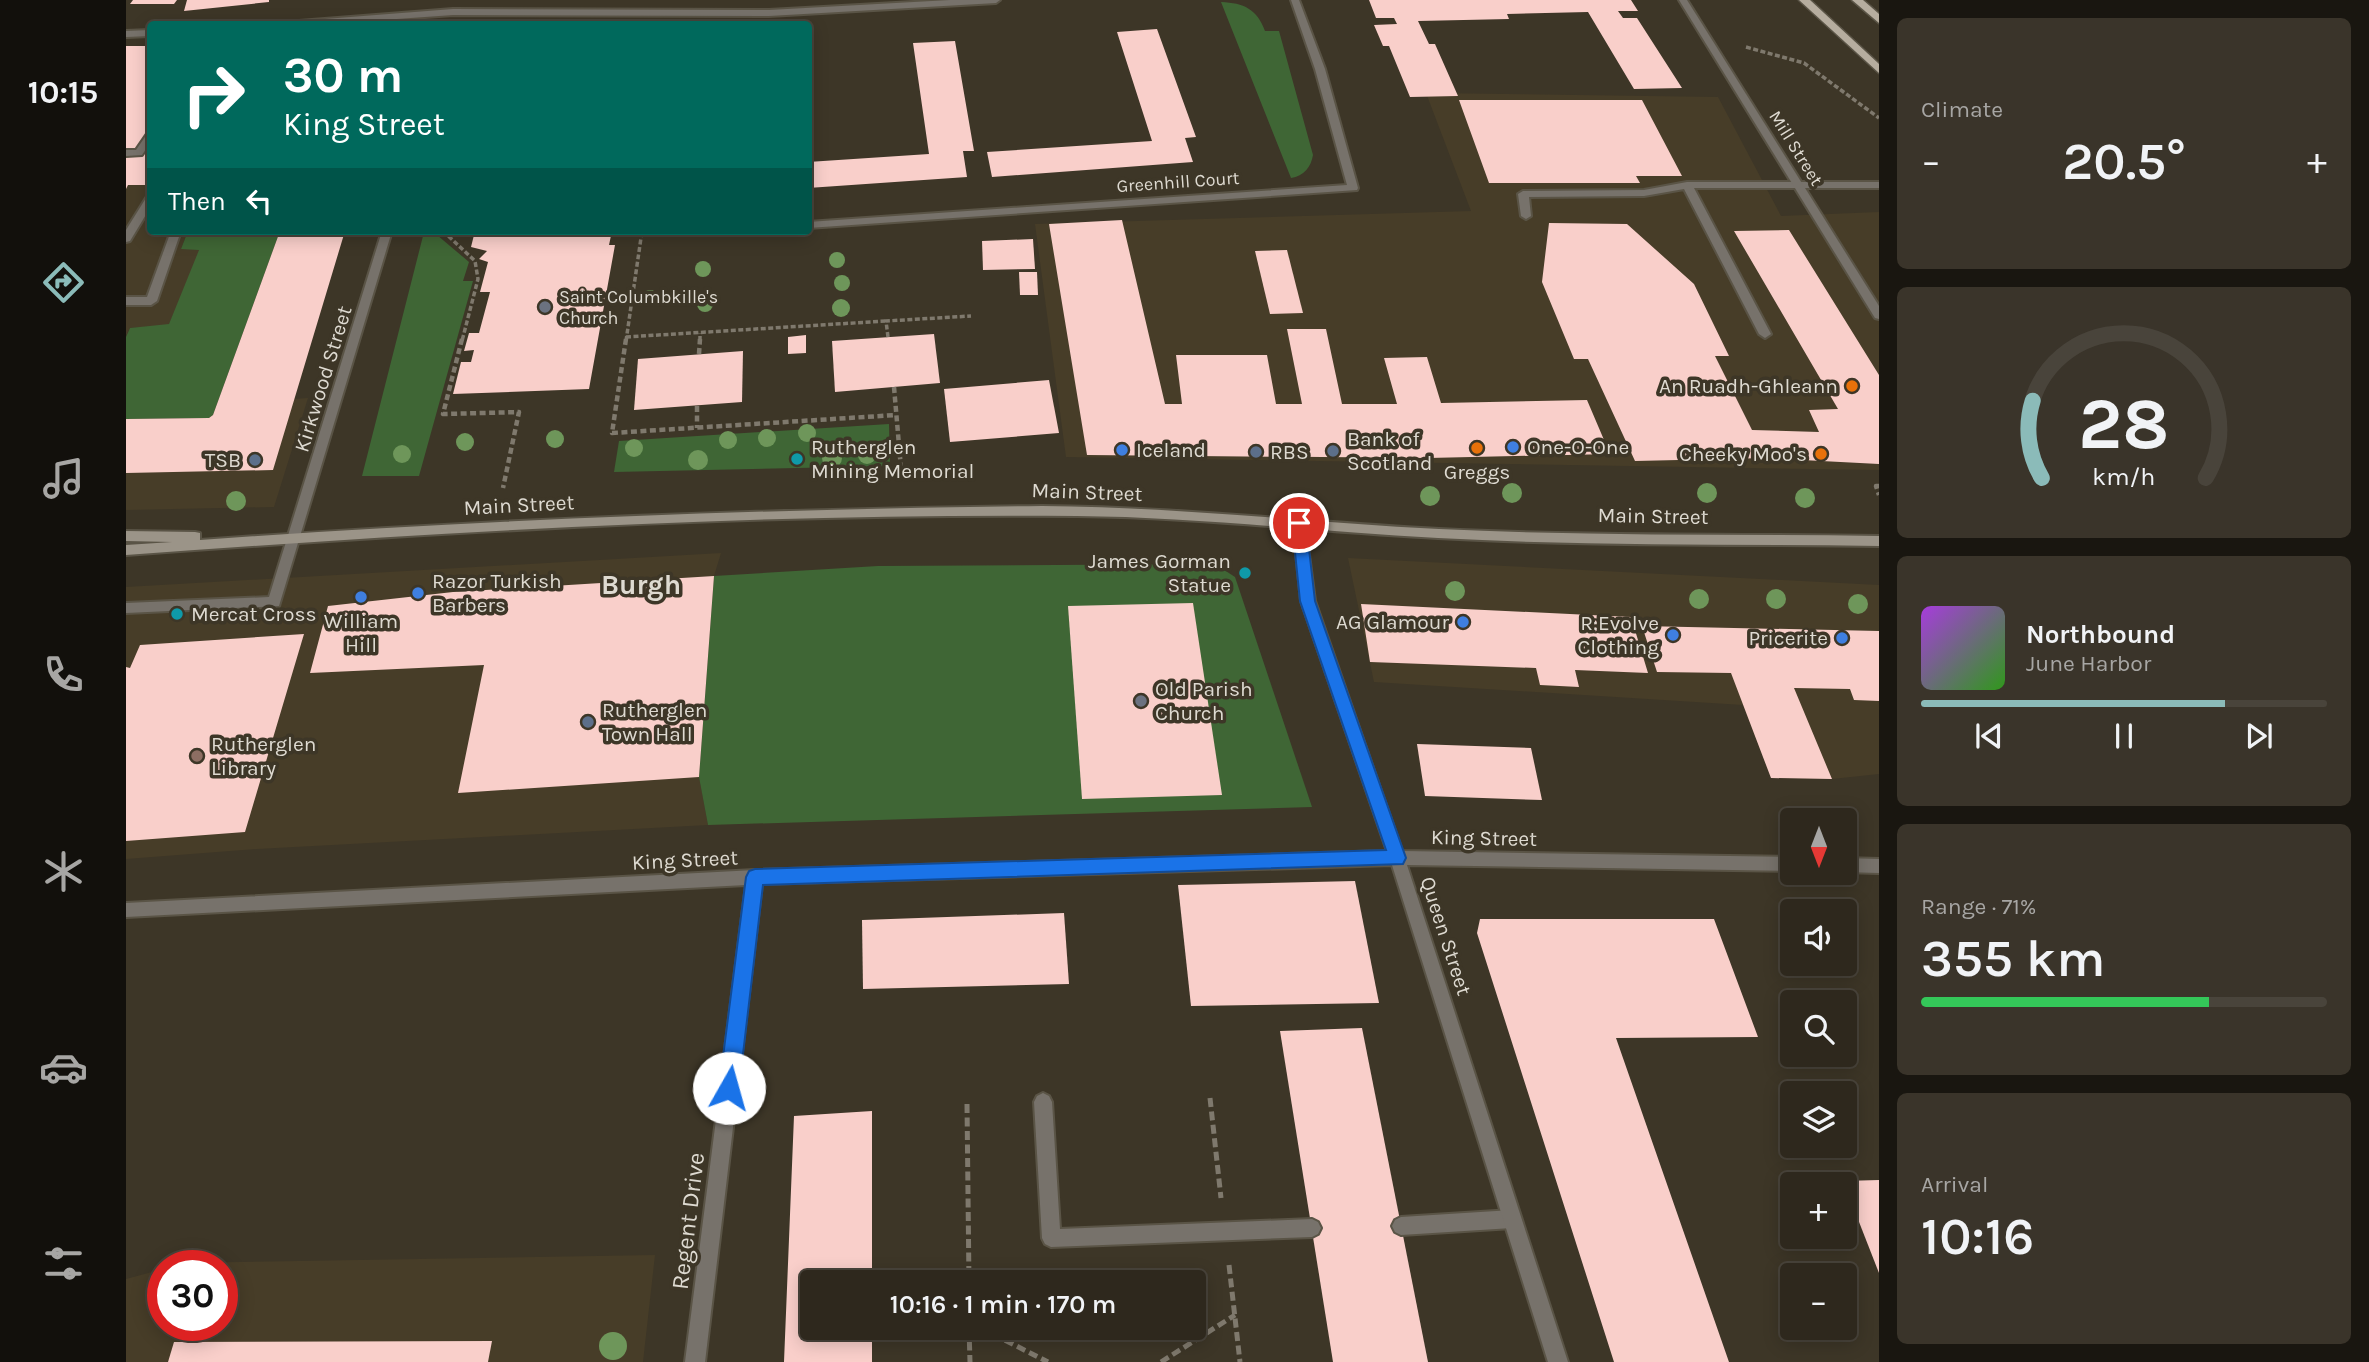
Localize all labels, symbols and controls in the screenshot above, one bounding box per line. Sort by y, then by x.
text: 30 m [283,47,403,104]
icon: right [168,49,259,140]
text: 10:15 [28,74,98,111]
text: Climate [1921,96,2003,123]
text: King Street [283,106,445,143]
street label: Mill Street [1764,106,1828,190]
text: 20.5° [2062,131,2186,192]
text: − [1921,139,1941,184]
text: + [2307,139,2327,184]
street label: Greenhill Court [1116,167,1240,197]
icon: left [240,182,278,220]
text: Then [168,186,226,217]
icon: directions [39,258,88,307]
place label: Saint Columbkille's Church [559,286,718,329]
marker: Saint Columbkille's Church [537,299,553,315]
street label: Kirkwood Street [289,303,357,455]
place label: An Ruadh-Ghleann [1659,374,1838,398]
marker: An Ruadh-Ghleann [1844,378,1860,394]
text: 28 [2078,382,2170,467]
place label: Bank of Scotland [1347,427,1432,475]
place label: Rutherglen Mining Memorial [811,435,974,483]
place label: One-O-One [1527,435,1629,459]
place label: Iceland [1136,438,1206,462]
marker: One-O-One [1505,439,1521,455]
place label: RBS [1270,440,1309,464]
marker: Greggs [1469,440,1485,456]
marker: Iceland [1114,442,1130,458]
place label: Cheeky Moo's [1679,442,1807,466]
marker: Bank of Scotland [1325,443,1341,459]
marker: RBS [1248,444,1264,460]
marker: Cheeky Moo's [1813,446,1829,462]
place label: TSB [205,448,241,472]
marker: Rutherglen Mining Memorial [789,451,805,467]
marker: TSB [247,452,263,468]
icon: music [39,454,88,503]
place label: Greggs [1444,460,1510,484]
text: km/h [2092,462,2156,491]
street label: Main Street [1031,478,1143,506]
street label: Main Street [463,490,575,520]
pin [1269,493,1329,553]
street label: Main Street [1597,503,1709,529]
icon: arrive [1280,504,1318,542]
place label: James Gorman Statue [1088,549,1231,597]
marker: James Gorman Statue [1237,565,1253,581]
district label: Burgh [601,568,681,601]
place label: Razor Turkish Barbers [432,569,562,617]
marker: Razor Turkish Barbers [410,585,426,601]
marker: William Hill [353,589,369,605]
place label: Mercat Cross [191,602,316,626]
marker: Mercat Cross [169,606,185,622]
place label: William Hill [324,609,398,657]
place label: AG Glamour [1336,610,1449,634]
place label: R:Evolve Clothing [1577,611,1659,659]
marker: AG Glamour [1455,614,1471,630]
text: Northbound [2026,619,2175,650]
place label: Pricerite [1748,626,1828,650]
marker: R:Evolve Clothing [1665,627,1681,643]
marker: Pricerite [1834,630,1850,646]
icon: phone [39,650,88,699]
text: June Harbor [2026,650,2151,677]
place label: Old Parish Church [1155,677,1253,725]
marker: Old Parish Church [1133,693,1149,709]
place label: Rutherglen Town Hall [602,698,707,746]
marker: Rutherglen Town Hall [580,714,596,730]
icon: previous [1970,717,2008,755]
icon: pause [2105,717,2143,755]
icon: next [2240,717,2278,755]
place label: Rutherglen Library [211,732,316,780]
marker: Rutherglen Library [189,748,205,764]
north arrow [1780,808,1857,886]
map controls [1780,808,1857,1340]
street label: King Street [1431,825,1537,851]
street label: King Street [631,845,739,875]
icon: climate [39,847,88,896]
street label: Queen Street [1416,874,1476,998]
text: Range · 71% [1921,893,2037,920]
button: sound [1780,899,1857,976]
text: 355 km [1921,928,2105,989]
button: search [1780,990,1857,1067]
icon: car [39,1043,88,1092]
position arrow [692,1051,766,1125]
button: layers [1780,1081,1857,1158]
street label: Regent Drive [666,1151,710,1291]
text: Arrival [1921,1171,1988,1198]
button: + [1780,1172,1857,1249]
text: 10:16 [1921,1206,2034,1267]
icon: filters [39,1239,88,1288]
speed limit sign: 30 [147,1250,238,1341]
button: − [1780,1263,1857,1340]
text: 10:16 · 1 min · 170 m [890,1289,1116,1320]

